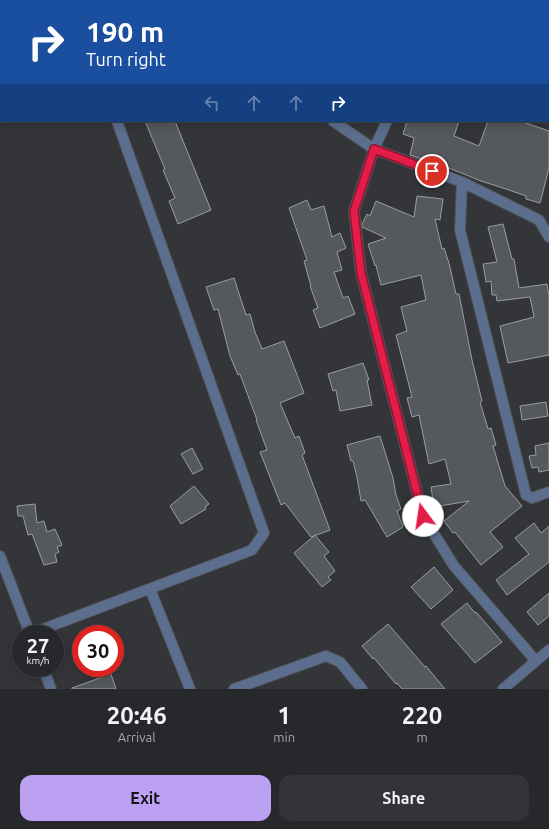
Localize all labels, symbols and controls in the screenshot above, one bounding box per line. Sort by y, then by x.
icon: right [20,16,72,68]
text: 190 m [86,16,164,47]
text: Turn right [86,49,166,69]
icon: left [201,92,223,114]
icon: ahead [243,92,265,114]
icon: ahead [285,92,307,114]
icon: right [327,92,349,114]
pin [415,154,449,188]
icon: arrive [421,160,443,182]
position arrow [402,495,444,537]
speed limit sign: 30 [72,625,124,677]
text: 27 [27,634,49,657]
text: km/h [26,655,50,666]
text: 20:46 [107,702,167,729]
text: 1 [277,702,291,729]
text: 220 [402,702,442,729]
text: Arrival [118,730,156,744]
text: min [273,730,295,744]
text: m [416,730,428,744]
button: Exit [20,775,271,821]
button: Share [279,775,529,821]

